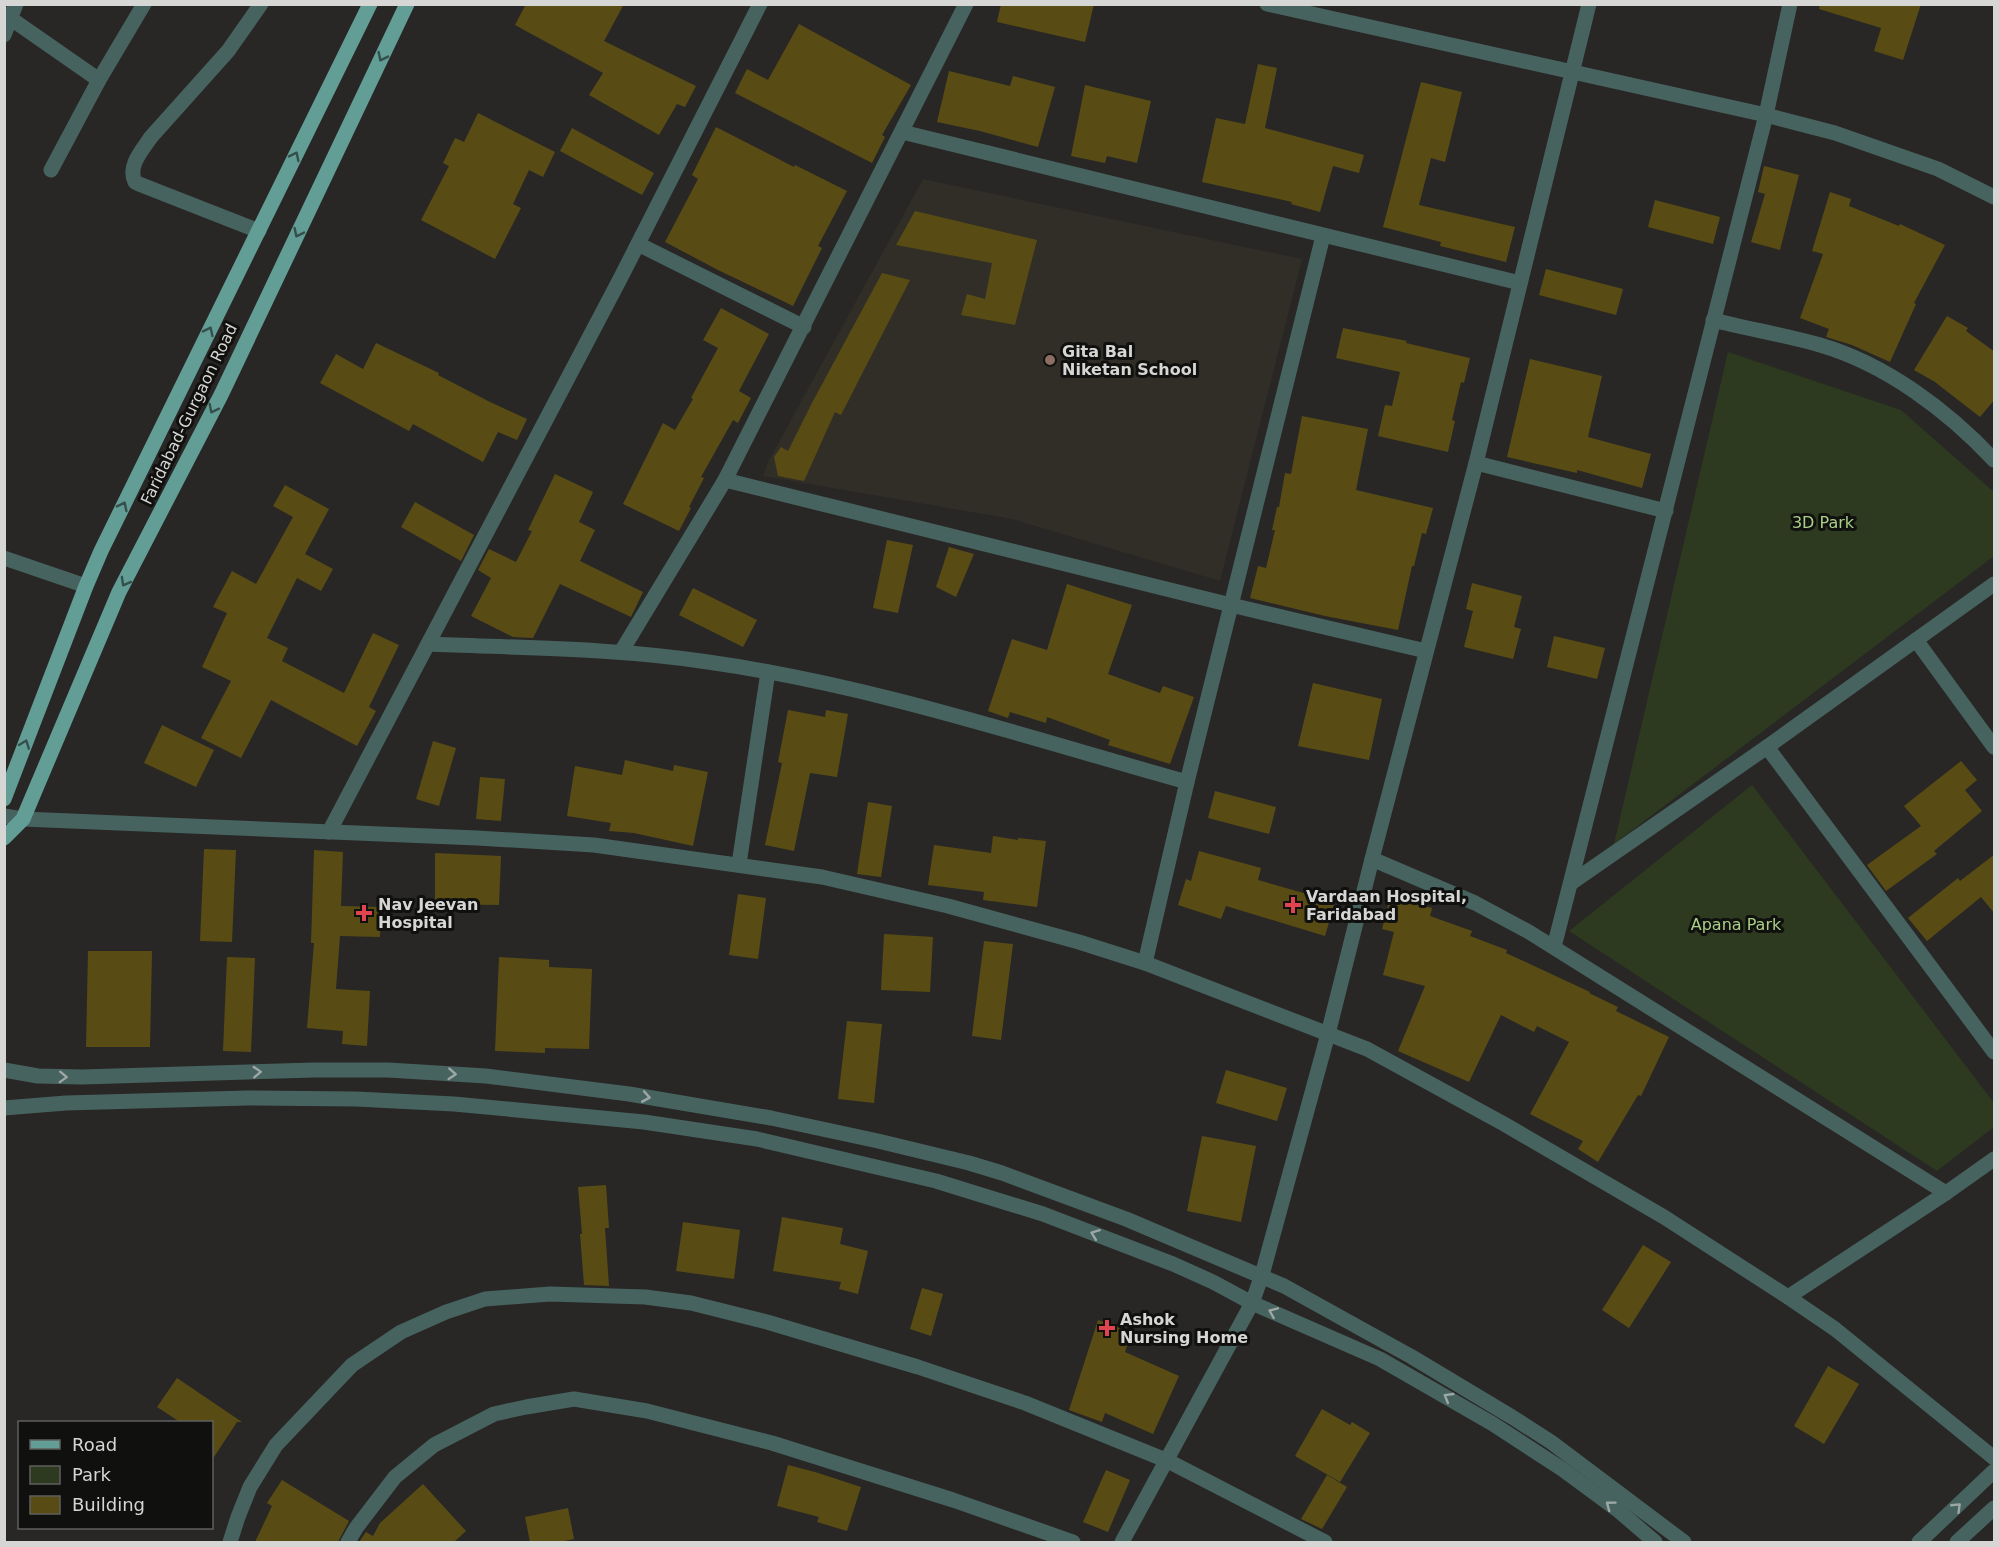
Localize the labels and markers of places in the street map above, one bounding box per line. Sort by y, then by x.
place label: Gita Bal Niketan School [1062,342,1197,379]
marker: Gita Bal Niketan School [1043,353,1057,367]
place label: Vardaan Hospital, Faridabad [1306,887,1467,924]
place label: Nav Jeevan Hospital [378,895,478,932]
marker: Vardaan Hospital, Faridabad [1284,896,1302,914]
marker: Nav Jeevan Hospital [355,904,373,922]
place label: Ashok Nursing Home [1120,1310,1248,1347]
marker: Ashok Nursing Home [1098,1319,1116,1337]

